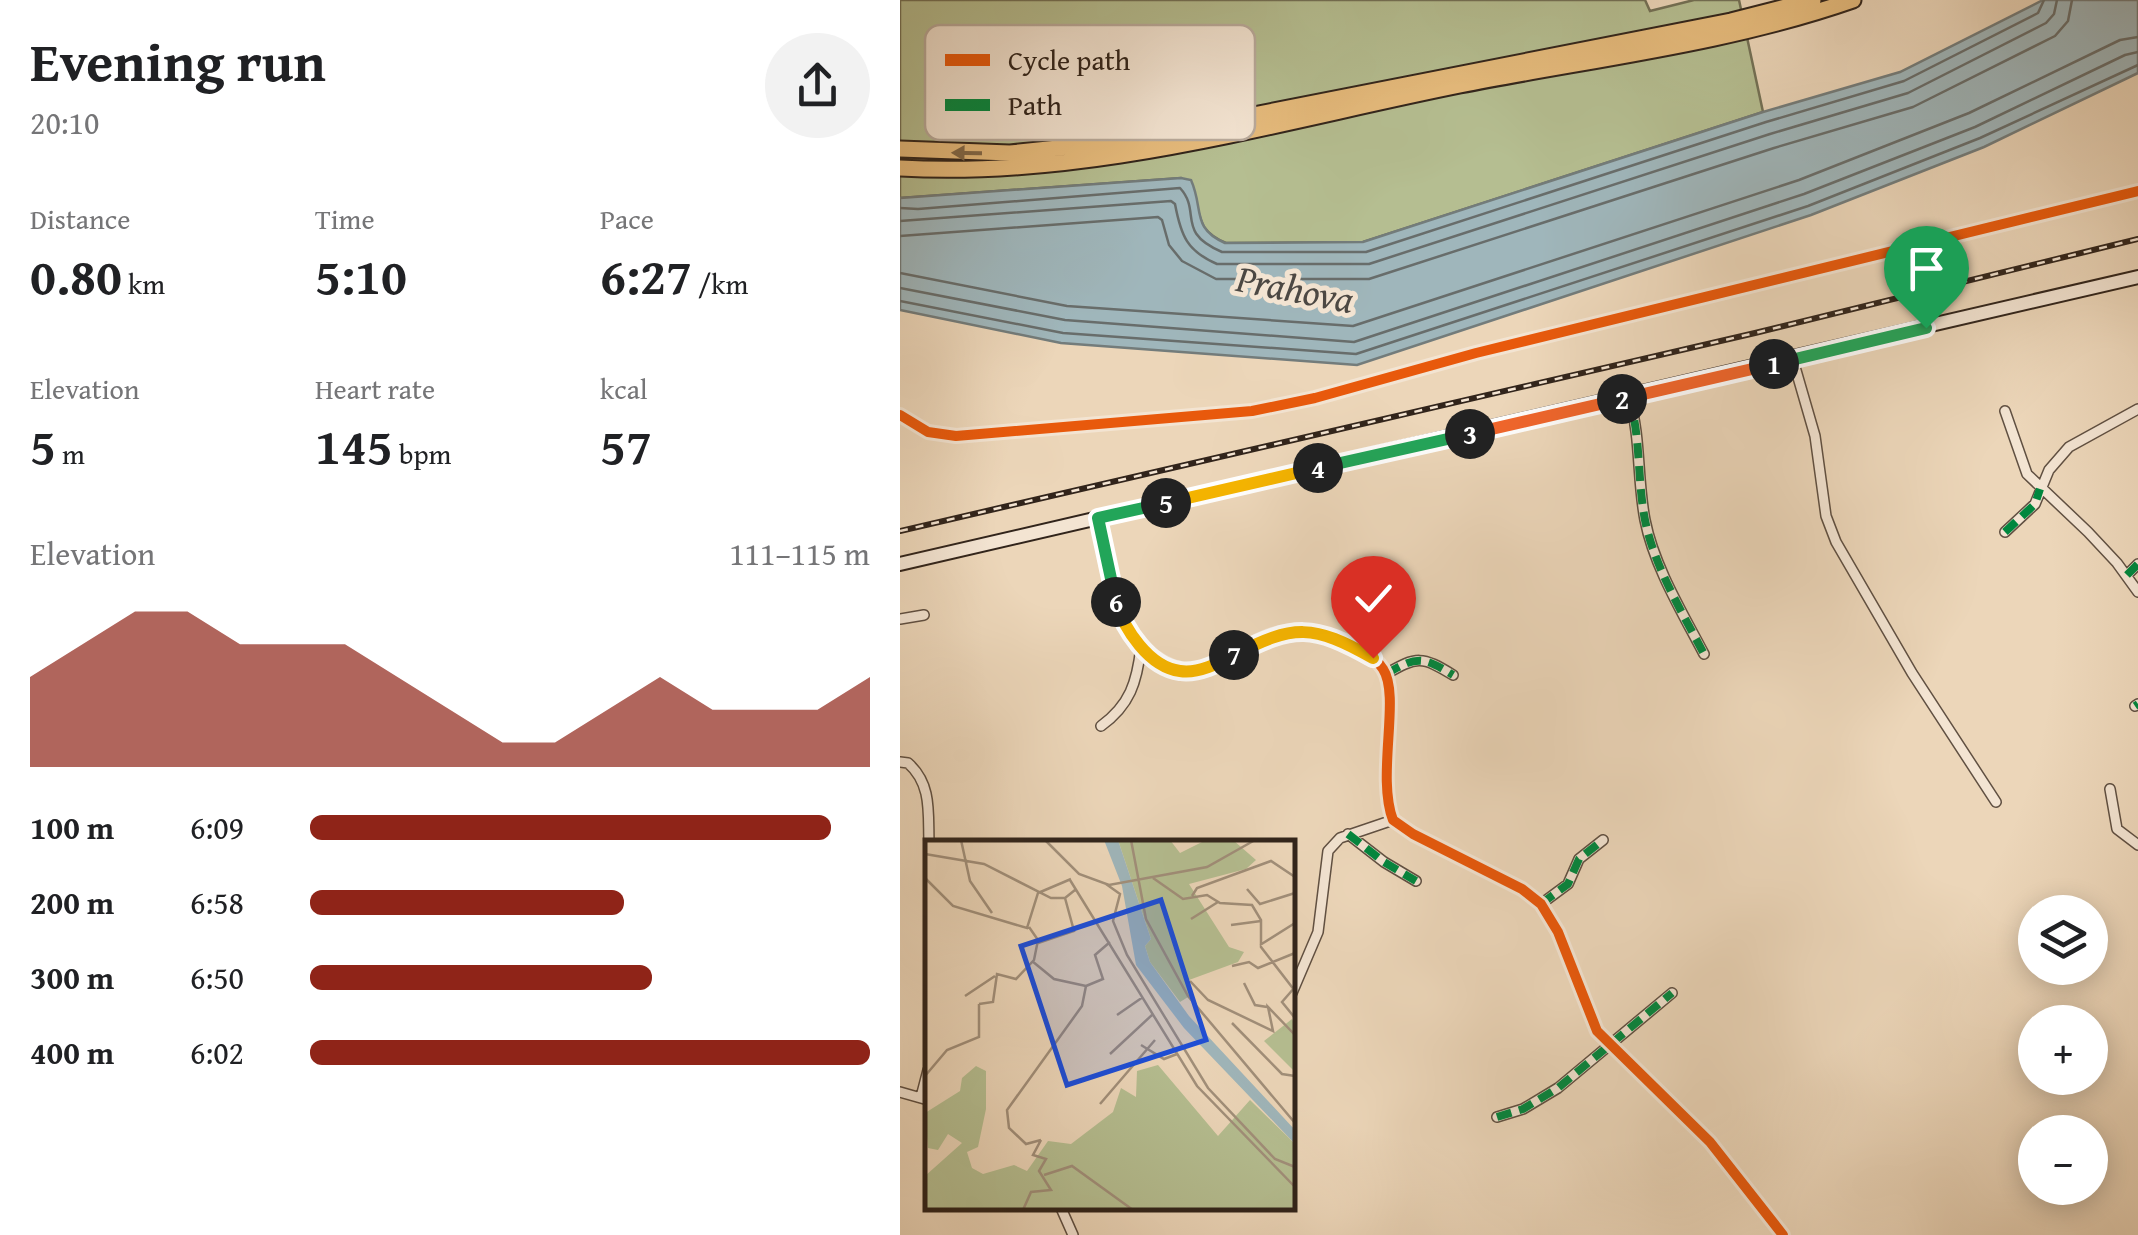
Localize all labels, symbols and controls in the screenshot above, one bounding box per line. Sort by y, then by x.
text: Evening run [30,21,326,101]
legend [925,25,1255,140]
button: share [765,33,870,138]
text: Cycle path [1008,39,1131,80]
text: Path [1008,84,1062,125]
text: 20:10 [30,99,99,146]
one-way arrow [950,145,982,161]
text: Distance [30,198,130,239]
text: Time [315,198,375,239]
text: Pace [600,198,654,239]
pin [1884,226,1969,329]
text: 0.80 [30,239,122,312]
text: 5:10 [315,239,407,312]
text: 6:27 [600,239,692,312]
icon: arrive [1899,241,1954,296]
water label: Prahova [1231,249,1359,327]
text: km [122,263,165,304]
text: /km [692,263,748,304]
pin: 1 [1749,339,1799,389]
text: 1 [1767,343,1781,384]
text: Elevation [30,368,140,409]
text: Heart rate [315,368,435,409]
text: kcal [600,368,648,409]
pin: 2 [1597,374,1647,424]
text: 2 [1615,378,1629,419]
text: 5 [30,409,56,482]
text: 145 [315,409,393,482]
text: 57 [600,409,652,482]
pin: 3 [1445,409,1495,459]
text: 3 [1463,413,1477,454]
text: m [56,433,85,474]
text: bpm [393,433,451,474]
pin: 4 [1293,443,1343,493]
text: 4 [1311,447,1325,488]
pin: 5 [1141,478,1191,528]
text: 5 [1159,482,1173,523]
text: Elevation [30,530,155,577]
text: 111–115 m [729,530,870,577]
pin [1331,556,1416,659]
icon: check [1346,571,1401,626]
pin: 6 [1091,577,1141,627]
text: 6 [1109,581,1123,622]
pin: 7 [1209,630,1259,680]
text: 7 [1227,634,1241,675]
text: 100 m [30,804,114,851]
text: 6:09 [190,804,244,851]
inset map [925,840,1295,1210]
text: 200 m [30,879,114,926]
text: 6:58 [190,879,244,926]
map controls [2018,895,2108,1205]
button: layers [2018,895,2108,985]
text: 300 m [30,954,114,1001]
text: 6:50 [190,954,244,1001]
button: + [2018,1005,2108,1095]
text: 400 m [30,1029,114,1076]
text: 6:02 [190,1029,244,1076]
button: − [2018,1115,2108,1205]

